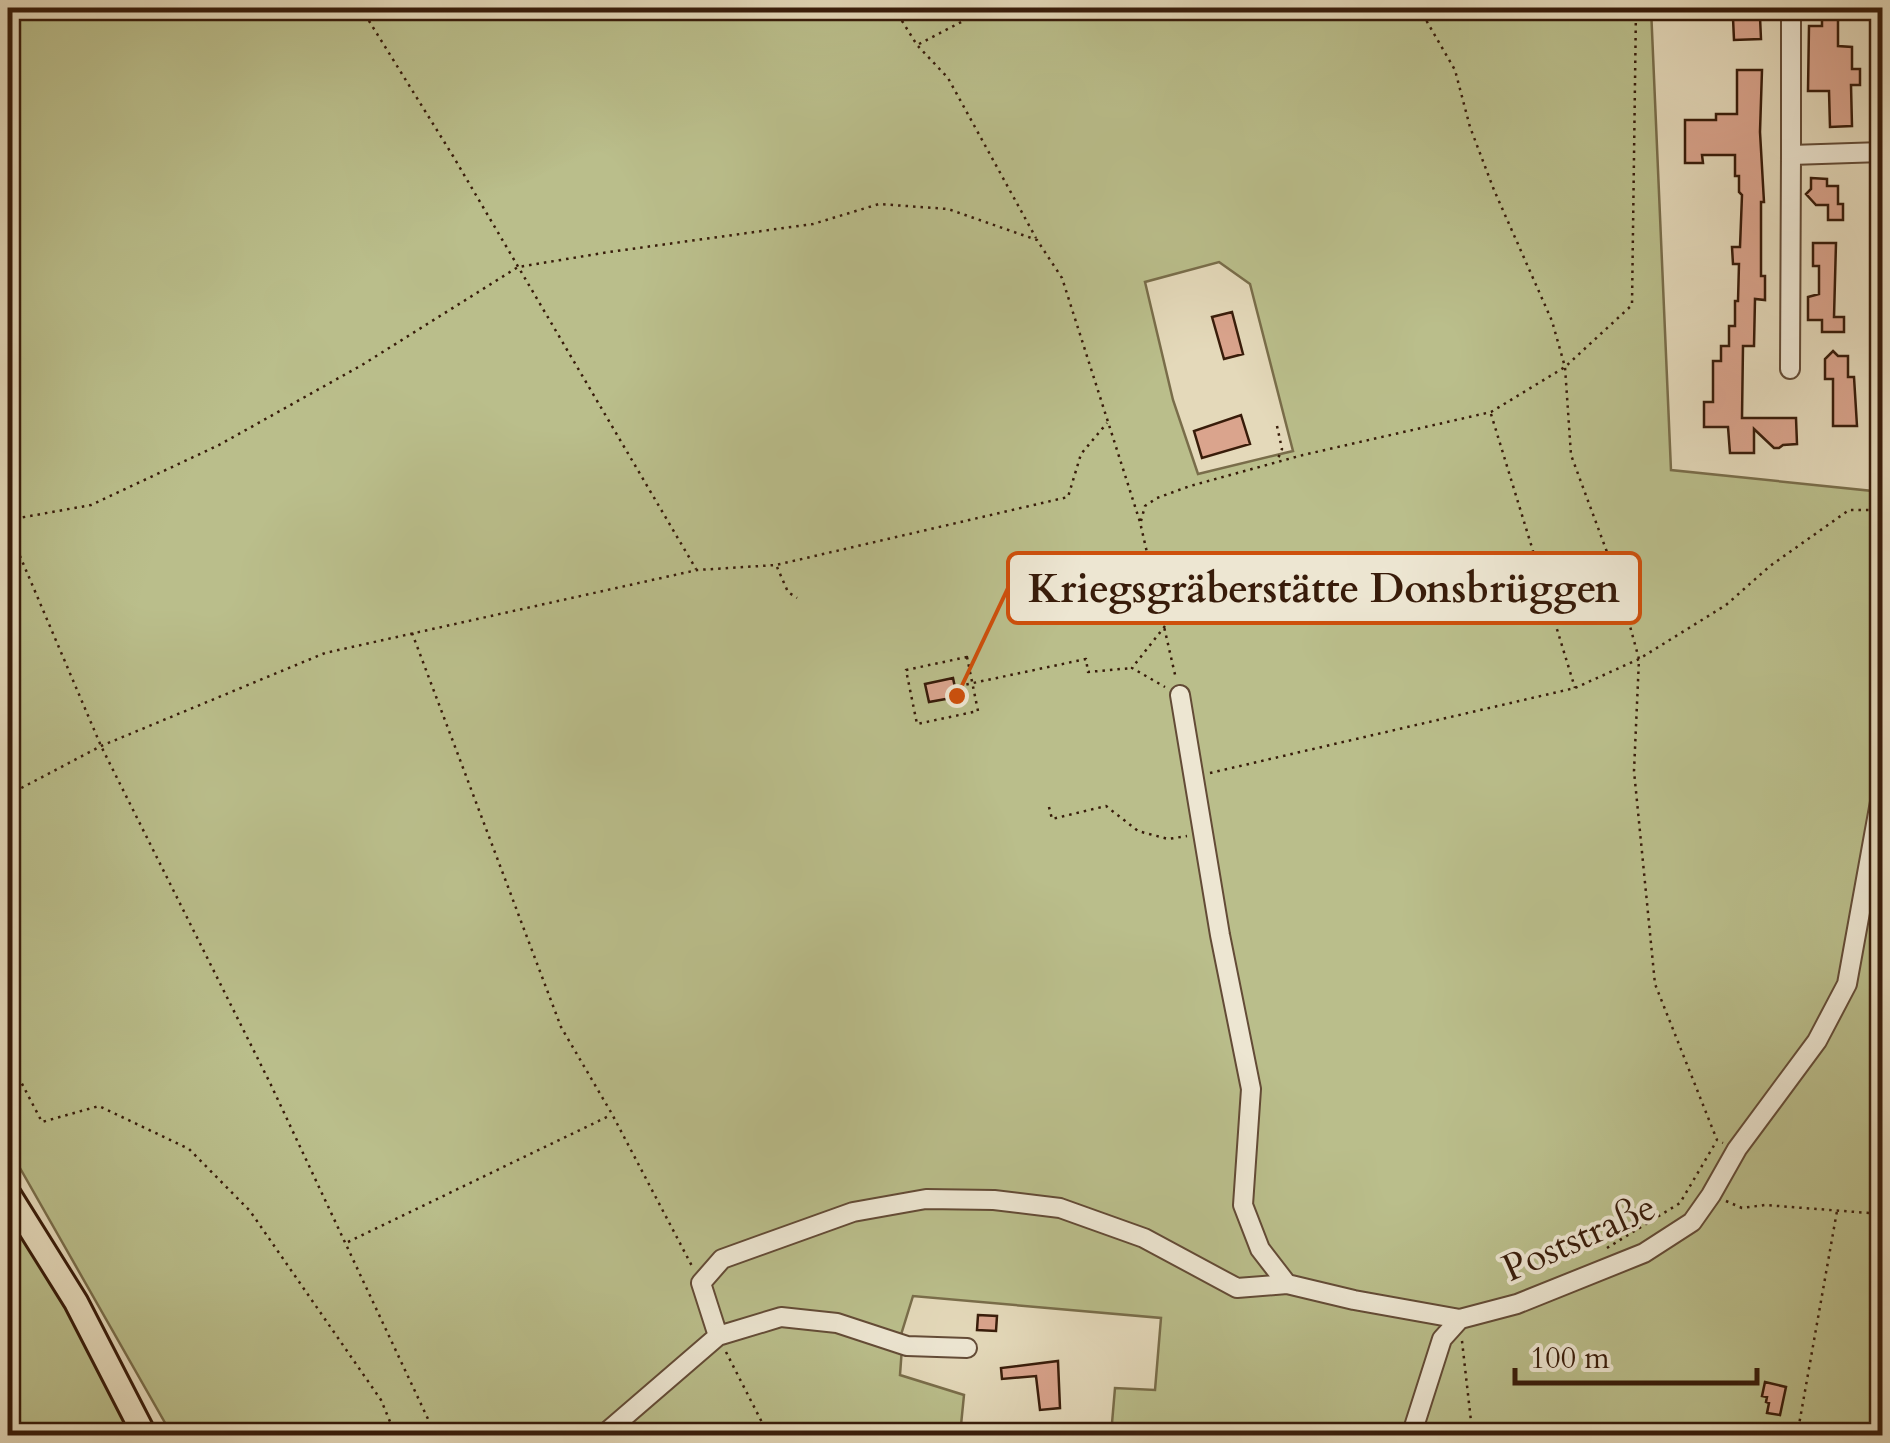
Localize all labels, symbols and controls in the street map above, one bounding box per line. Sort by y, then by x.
callout: Kriegsgräberstätte Donsbrüggen [1008,553,1640,623]
text: Kriegsgräberstätte Donsbrüggen [1028,562,1620,617]
street label: Poststraße [1494,1181,1664,1295]
scale bar [1515,1323,1758,1385]
text: 100 m [1530,1338,1610,1379]

